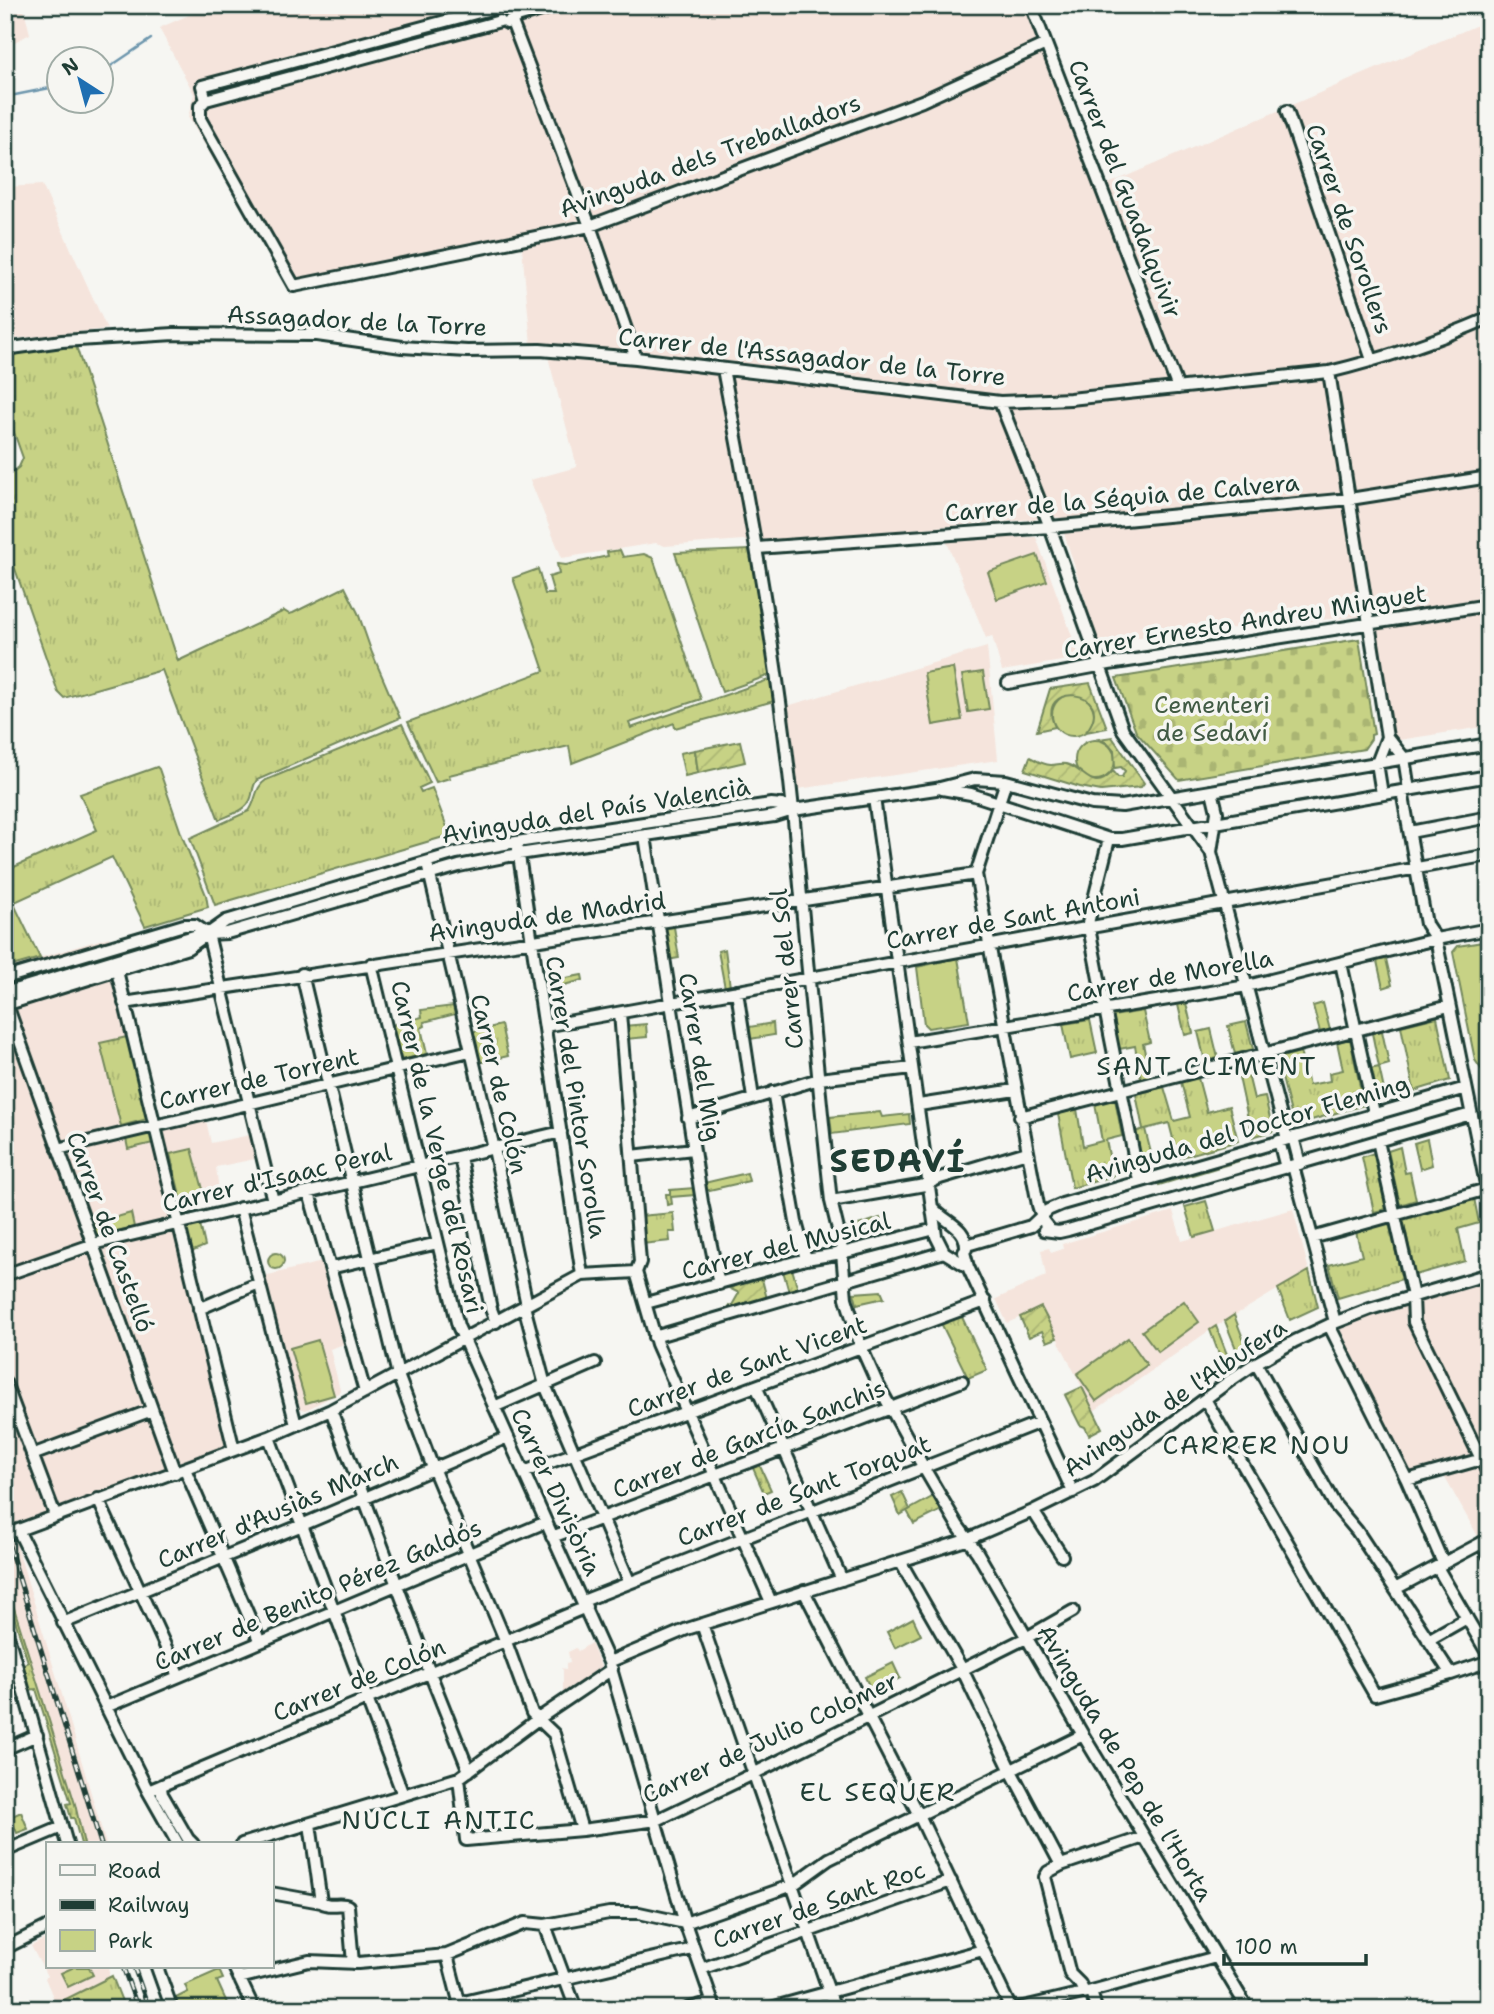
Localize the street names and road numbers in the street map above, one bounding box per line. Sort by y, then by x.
street label: Carrer del Guadalquivir [1061,55,1189,323]
street label: Avinguda dels Treballadors [555,87,865,225]
street label: Carrer de Sorollers [1298,120,1400,338]
street label: Assagador de la Torre [226,298,488,344]
street label: Carrer de l'Assagador de la Torre [617,321,1007,393]
street label: Carrer de la Séquia de Calvera [943,467,1301,529]
street label: Carrer Ernesto Andreu Minguet [1061,578,1429,666]
street label: Avinguda del País Valencià [439,771,753,851]
street label: Carrer de Sant Antoni [883,881,1143,957]
street label: Avinguda de Madrid [426,885,668,949]
street label: Carrer del Sol [763,887,811,1051]
street label: Carrer de Morella [1064,942,1276,1010]
street label: Carrer del Pintor Sorolla [538,954,614,1241]
street label: Carrer del Mig [671,970,729,1144]
street label: Carrer de la Verge del Rosari [383,977,491,1317]
street label: Carrer de Colón [463,991,535,1177]
street label: Carrer de Torrent [156,1040,362,1118]
street label: Avinguda del Doctor Fleming [1081,1067,1413,1191]
street label: Carrer de Castelló [59,1127,161,1337]
street label: Carrer d'Isaac Peral [159,1136,396,1220]
street label: Carrer del Musical [678,1204,894,1287]
street label: Carrer de Sant Vicent [623,1309,871,1425]
street label: Avinguda de l'Albufera [1057,1311,1293,1485]
street label: Carrer de García Sanchis [608,1372,890,1506]
street label: Carrer Divisòria [503,1403,609,1581]
street label: Carrer de Sant Torquat [673,1428,935,1554]
street label: Carrer d'Ausiàs March [153,1446,403,1576]
street label: Carrer de Benito Pérez Galdós [149,1511,487,1679]
street label: Avinguda de Pep de l'Horta [1030,1619,1221,1907]
street label: Carrer de Colón [268,1631,450,1729]
street label: Carrer de Julio Colomer [637,1665,903,1811]
street label: Carrer de Sant Roc [709,1854,929,1956]

